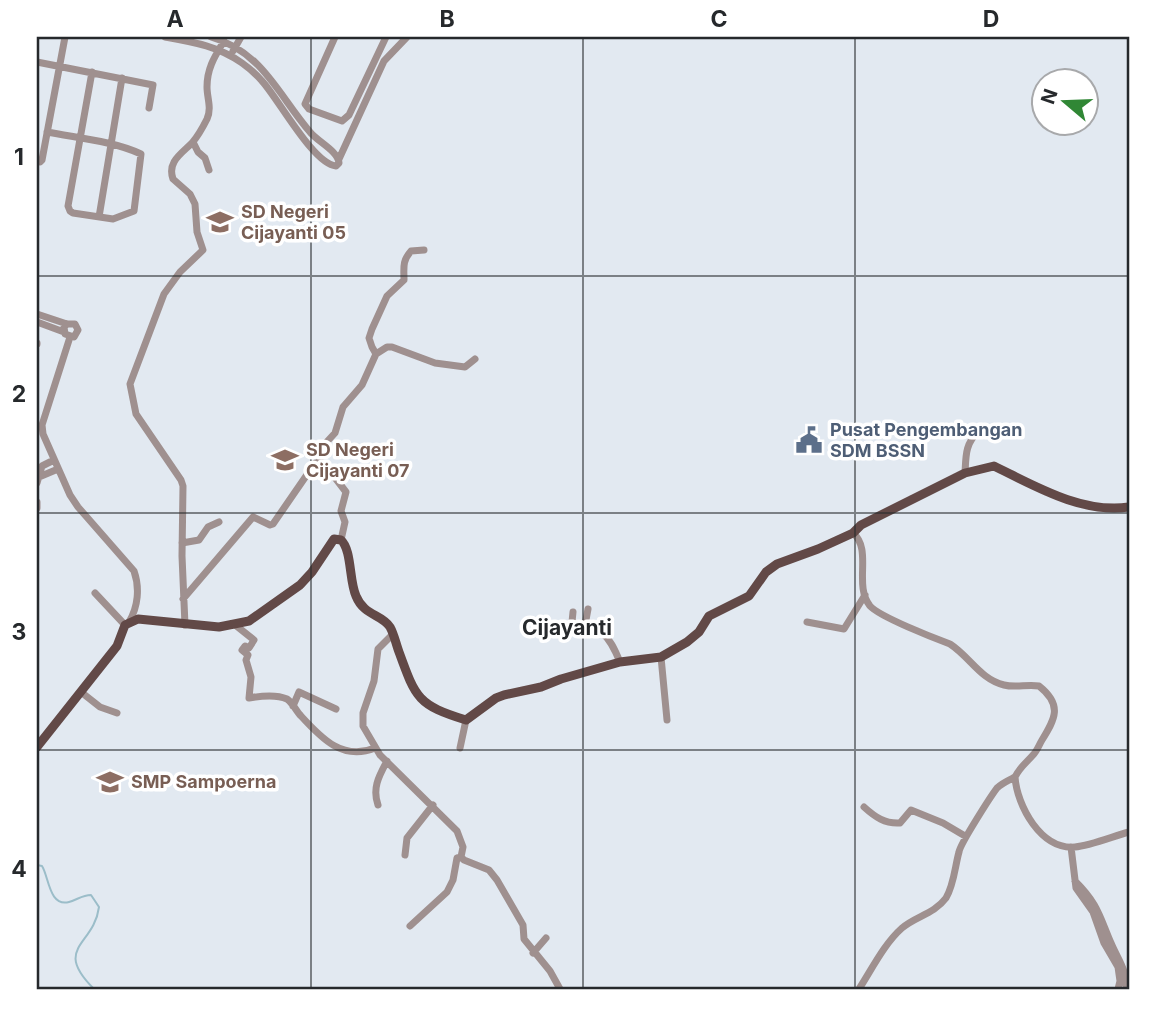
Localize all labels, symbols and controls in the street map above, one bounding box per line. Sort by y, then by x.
text: A [166,5,184,33]
text: B [439,5,455,33]
text: C [710,5,728,33]
text: D [983,5,999,33]
north arrow [1030,66,1100,136]
text: N [1036,86,1063,107]
text: 1 [14,143,24,171]
place label: SD Negeri Cijayanti 05 [241,201,346,243]
school or university icon: SD Negeri Cijayanti 05 [205,207,235,237]
text: 2 [12,380,26,408]
place label: Pusat Pengembangan SDM BSSN [830,419,1022,461]
public building icon: Pusat Pengembangan SDM BSSN [794,425,824,455]
place label: SD Negeri Cijayanti 07 [306,439,410,481]
school or university icon: SD Negeri Cijayanti 07 [270,445,300,475]
district label: Cijayanti [522,615,612,640]
text: 3 [12,618,26,646]
school or university icon: SMP Sampoerna [95,767,125,797]
place label: SMP Sampoerna [131,771,276,792]
text: 4 [11,855,27,883]

